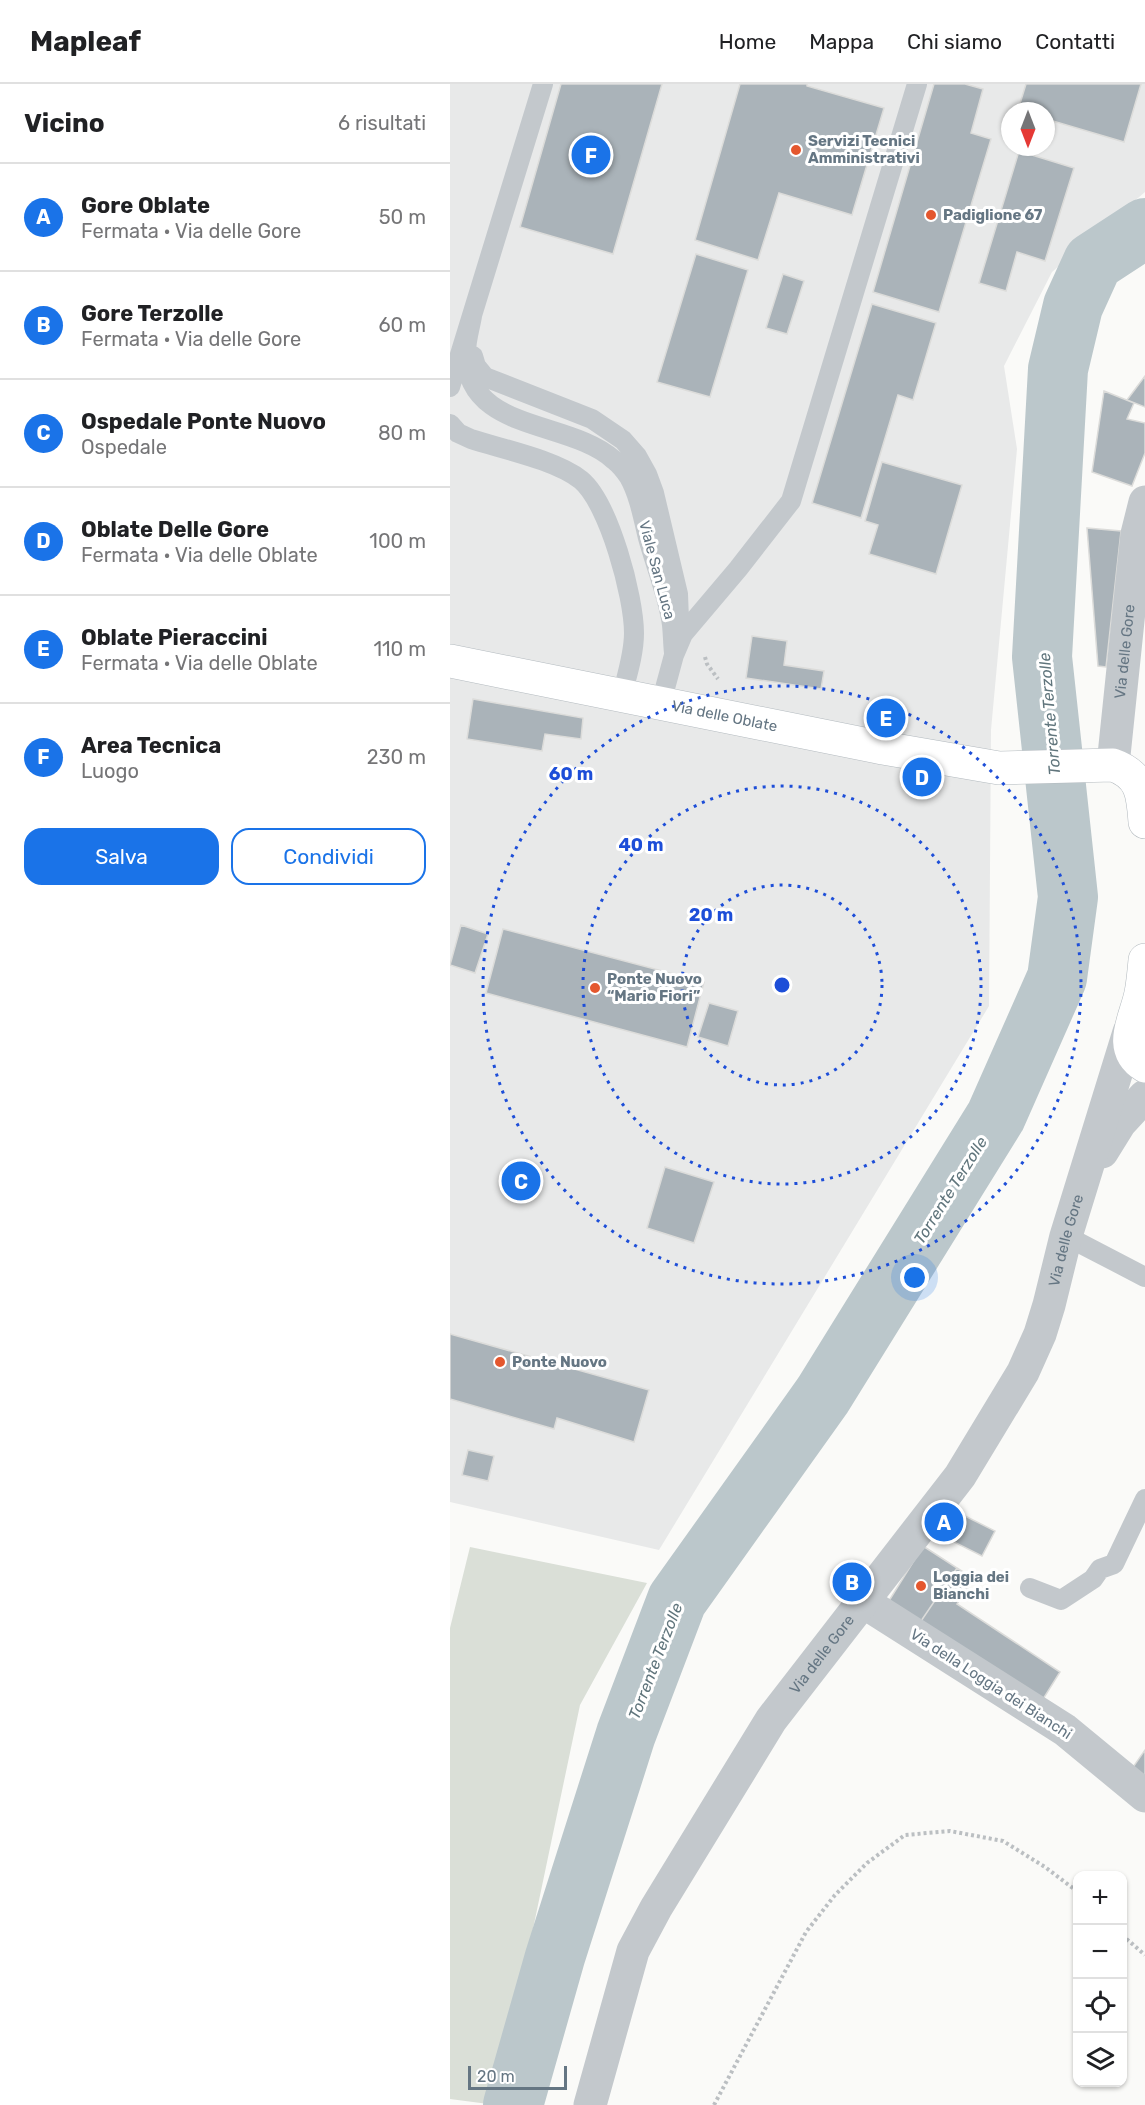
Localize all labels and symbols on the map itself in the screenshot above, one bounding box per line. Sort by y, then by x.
north arrow [1001,102,1055,156]
pin: F [572,132,610,178]
place label: Servizi Tecnici Amministrativi [808,132,920,167]
marker: Servizi Tecnici Amministrativi [789,143,803,157]
place label: Padiglione 67 [943,206,1043,224]
marker: Padiglione 67 [924,208,938,222]
street label: Viale San Luca [635,519,679,621]
street label: Via delle Gore [1111,603,1139,700]
water label: Torrente Terzolle [1035,652,1064,776]
pin: E [866,696,906,740]
street label: Via delle Oblate [670,697,779,736]
pin: D [902,754,942,800]
text: 60 m [549,763,593,785]
text: 40 m [619,834,663,856]
text: 20 m [689,904,733,926]
place label: Ponte Nuovo “Mario Fiori” [607,970,702,1005]
centre of rings [772,975,792,995]
marker: Ponte Nuovo “Mario Fiori” [588,981,602,995]
water label: Torrente Terzolle [910,1133,991,1247]
pin: C [502,1158,540,1204]
street label: Via delle Gore [1045,1192,1087,1288]
your location [900,1263,929,1292]
place label: Ponte Nuovo [512,1353,607,1371]
marker: Ponte Nuovo [493,1355,507,1369]
pin: A [924,1500,964,1544]
pin: B [832,1560,872,1604]
place label: Loggia dei Bianchi [933,1568,1009,1603]
marker: Loggia dei Bianchi [914,1579,928,1593]
water label: Torrente Terzolle [625,1600,686,1722]
street label: Via delle Gore [786,1611,858,1697]
street label: Via della Loggia dei Bianchi [907,1625,1075,1743]
scale bar [468,2063,567,2090]

